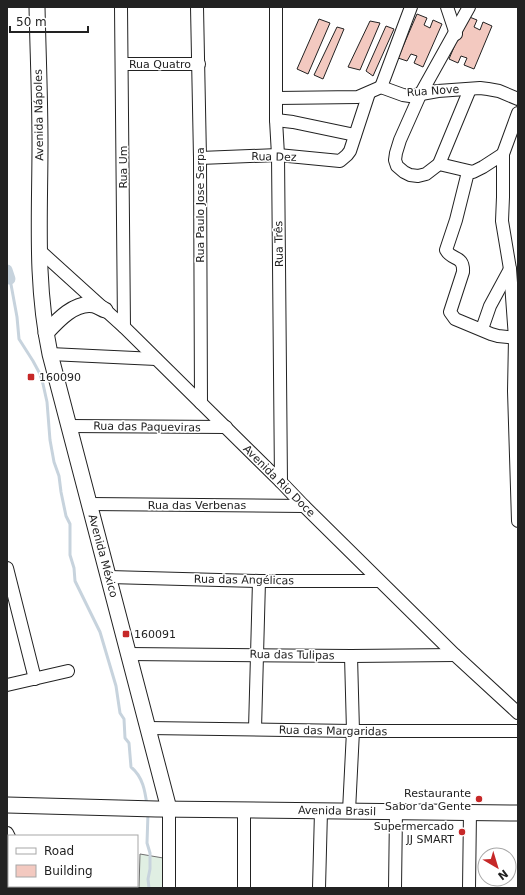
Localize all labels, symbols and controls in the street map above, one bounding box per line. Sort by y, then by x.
scale bar [10,8,88,34]
text: 50 m [16,15,47,29]
street label: Rua Quatro [129,58,191,71]
street label: Avenida Nápoles [32,69,46,161]
street label: Rua Nove [406,83,460,99]
street label: Rua Um [117,145,130,189]
street label: Rua Paulo Jose Serpa [194,147,207,263]
street label: Rua Dez [251,150,297,164]
street label: Rua Três [272,221,286,267]
place label: 160090 [39,371,81,384]
marker: 160090 [26,372,36,382]
street label: Rua das Paqueviras [93,420,201,434]
street label: Avenida Rio Doce [240,442,318,520]
street label: Rua das Verbenas [148,499,246,512]
street label: Avenida México [86,513,120,599]
street label: Rua das Angélicas [194,573,294,587]
place label: 160091 [134,628,176,641]
marker: 160091 [121,629,131,639]
street label: Rua das Tulipas [249,648,335,662]
street label: Rua das Margaridas [279,724,388,738]
place label: Restaurante Sabor da Gente [385,787,471,813]
marker: Restaurante Sabor da Gente [474,794,484,804]
street label: Avenida Brasil [298,804,376,818]
place label: Supermercado JJ SMART [374,820,454,846]
marker: Supermercado JJ SMART [457,827,467,837]
legend [8,835,138,887]
text: Road [44,844,74,858]
north arrow [477,847,517,887]
text: Building [44,864,93,878]
text: N [495,867,510,882]

